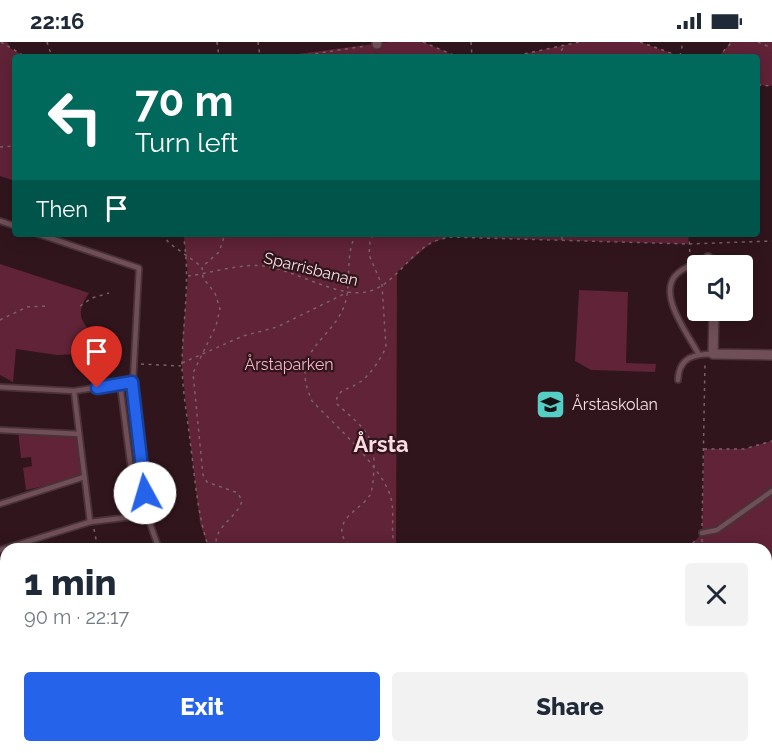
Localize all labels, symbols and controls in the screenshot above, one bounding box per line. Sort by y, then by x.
text: 22:16 [30,8,84,34]
text: 70 m [135,77,234,126]
icon: left [36,78,114,156]
text: Turn left [135,127,238,158]
icon: arrive [100,192,133,225]
text: Then [36,196,88,222]
street label: Sparrisbanan [262,248,360,290]
map controls [687,255,753,321]
button: sound [687,255,753,321]
pin [71,326,122,388]
icon: arrive [80,335,113,368]
park label: Årstaparken [244,354,334,374]
school or university icon: Årstaskolan [535,388,567,420]
place label: Årstaskolan [572,394,658,414]
district label: Årsta [353,431,409,457]
position arrow [113,461,177,525]
text: 1 min [24,561,116,603]
button: close [685,563,748,626]
text: 90 m · 22:17 [24,605,129,629]
button: Exit [24,672,380,741]
button: Share [392,672,748,741]

